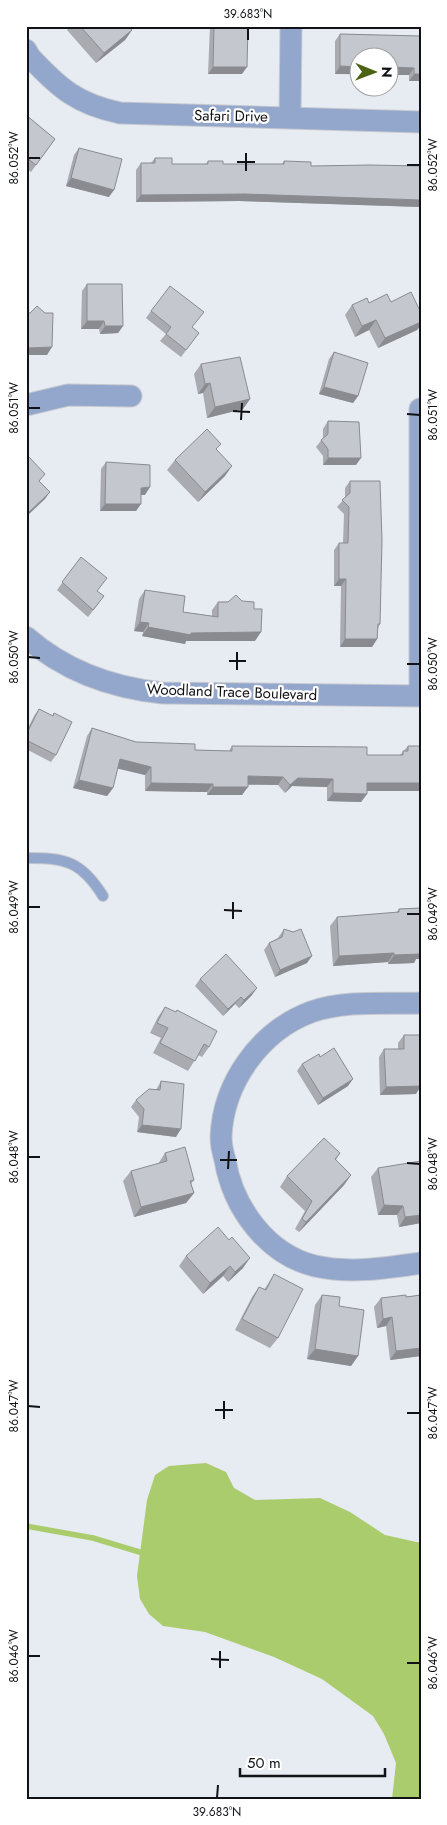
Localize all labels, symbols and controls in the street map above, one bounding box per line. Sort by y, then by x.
text: 39.683°N [224,5,272,23]
north arrow [350,48,400,98]
text: N [377,66,397,78]
street label: Safari Drive [194,104,268,128]
text: 86.052°W [5,131,23,185]
text: 86.052°W [424,138,442,192]
text: 86.051°W [5,382,23,434]
text: 86.051°W [424,389,442,441]
text: 86.050°W [5,630,23,684]
text: 86.050°W [424,637,442,691]
street label: Woodland Trace Boulevard [146,678,318,706]
text: 86.049°W [5,880,23,934]
text: 86.049°W [424,887,442,941]
text: 86.048°W [5,1130,23,1184]
text: 86.048°W [424,1137,442,1191]
text: 86.047°W [5,1379,23,1432]
text: 86.047°W [424,1386,442,1439]
text: 86.046°W [5,1629,23,1683]
text: 86.046°W [424,1636,442,1690]
scale bar [240,1745,384,1777]
text: 50 m [247,1752,281,1774]
text: 39.683°N [193,1803,241,1821]

